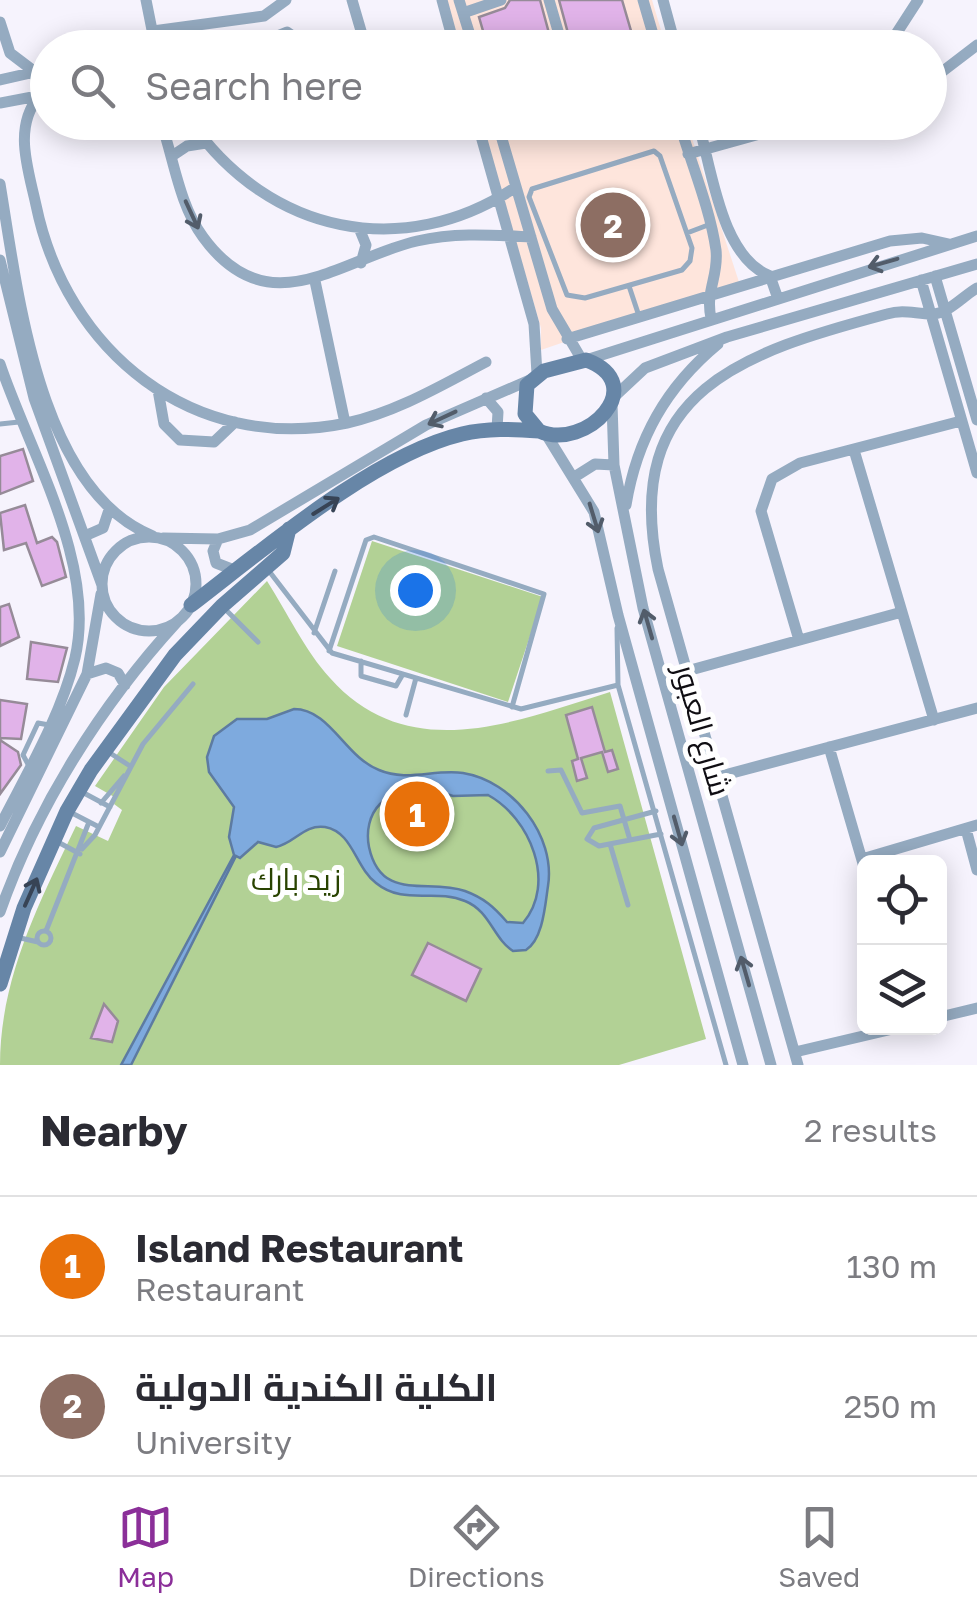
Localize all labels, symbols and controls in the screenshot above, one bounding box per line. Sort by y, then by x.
search box [30,30,947,140]
icon: search [65,58,120,113]
text: Search here [145,63,363,108]
pin: 2 [580,188,646,262]
one-way arrow [183,199,202,229]
one-way arrow [868,255,900,273]
one-way arrow [428,409,458,428]
one-way arrow [311,496,339,516]
one-way arrow [586,501,604,533]
your location [390,565,441,616]
one-way arrow [638,609,656,641]
street label: شارع العبور [664,658,739,801]
pin: 1 [384,776,450,852]
one-way arrow [670,815,688,847]
map controls [857,855,947,1035]
button: locate [857,855,947,945]
park label: زيد بارك [251,861,341,897]
one-way arrow [23,877,41,908]
button: layers [857,945,947,1035]
one-way arrow [735,956,753,987]
text: Nearby [40,1105,188,1155]
text: 2 results [804,1111,937,1149]
text: Island Restaurant [135,1225,464,1270]
text: 1 [64,1247,81,1285]
text: 130 m [847,1247,937,1285]
text: Restaurant [135,1270,305,1308]
text: الكلية الكندية الدولية [135,1364,497,1409]
text: 2 [63,1387,82,1425]
text: 250 m [844,1387,937,1425]
text: University [135,1423,292,1461]
tab: Map [117,1500,174,1593]
tab: Directions [408,1500,545,1593]
tab: Saved [778,1500,860,1593]

